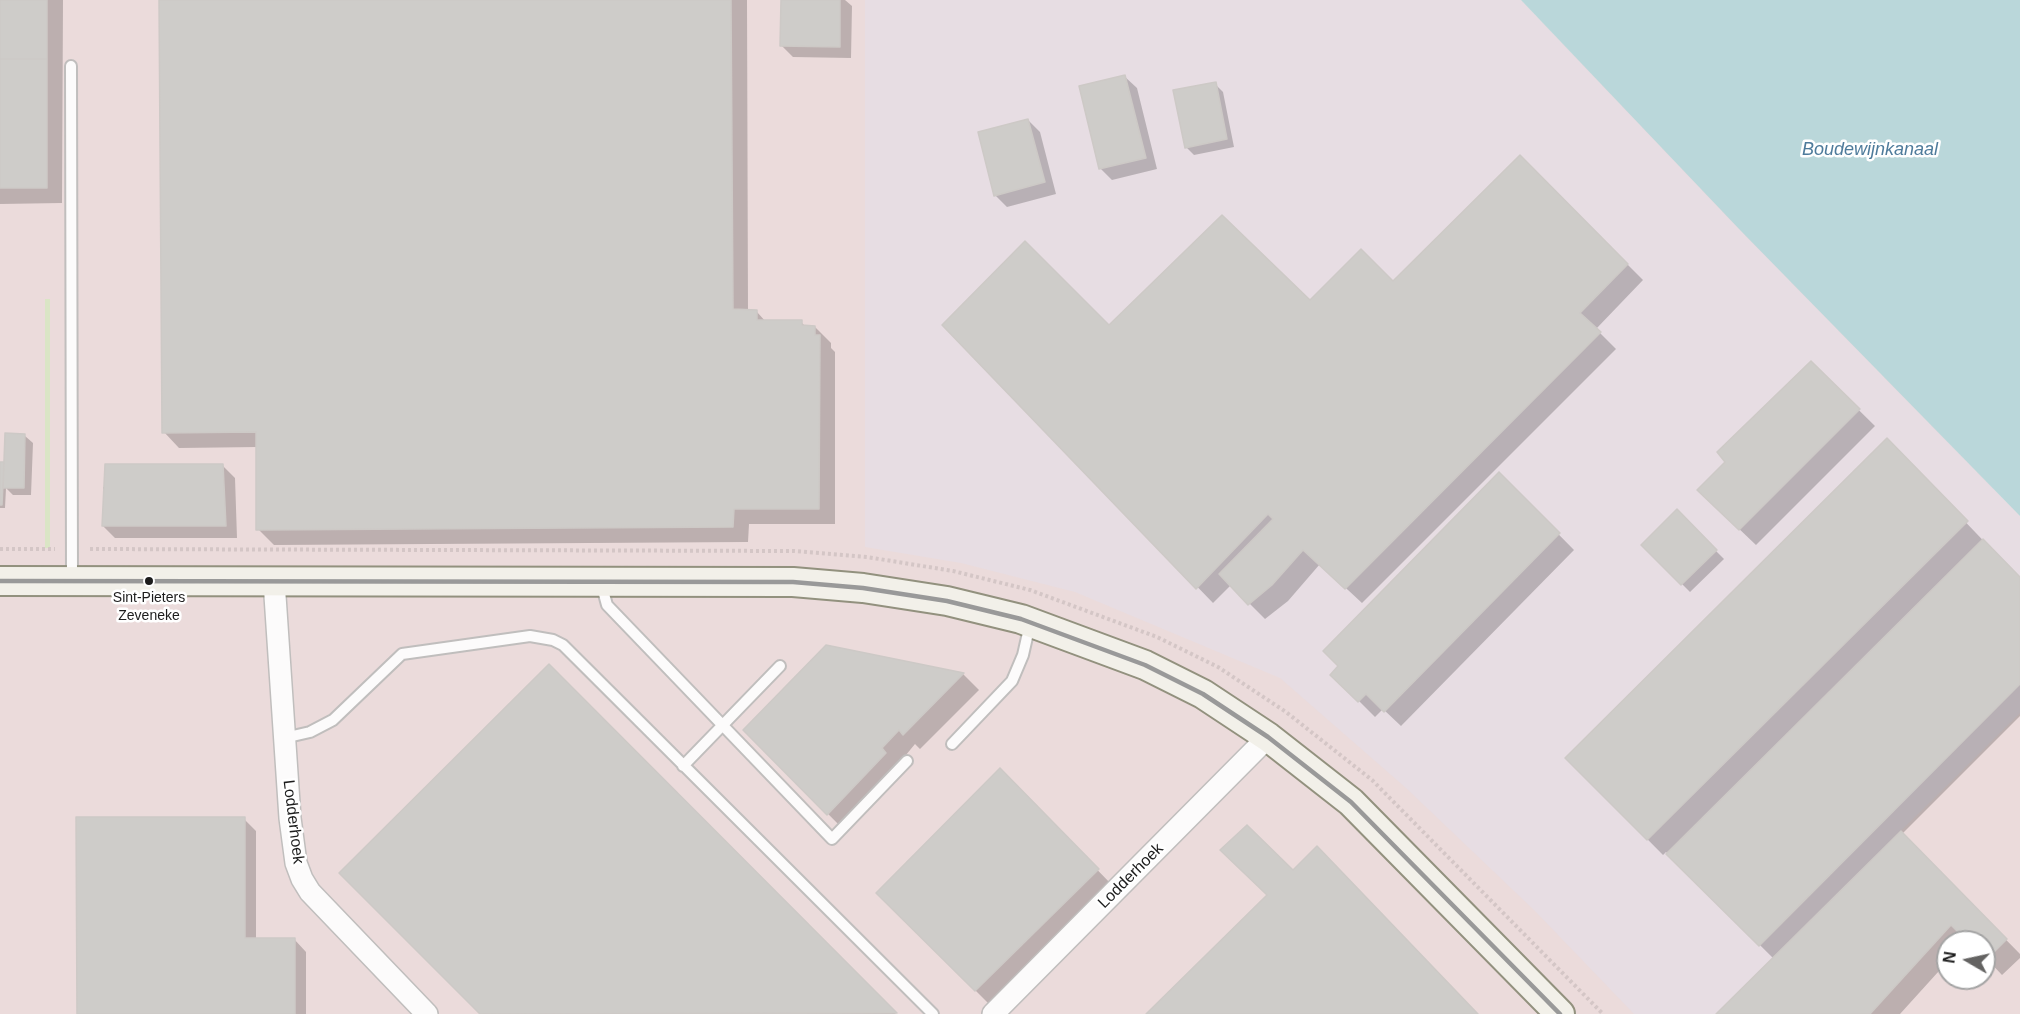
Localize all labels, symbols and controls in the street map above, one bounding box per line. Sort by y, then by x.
water label: Boudewijnkanaal [1802,139,1938,161]
marker: Sint-Pieters Zeveneke [143,575,155,587]
place label: Sint-Pieters Zeveneke [113,590,185,622]
street label: Lodderhoek [278,779,308,865]
street label: Lodderhoek [1094,839,1168,913]
north arrow [1936,930,1996,990]
text: N [1940,950,1959,964]

